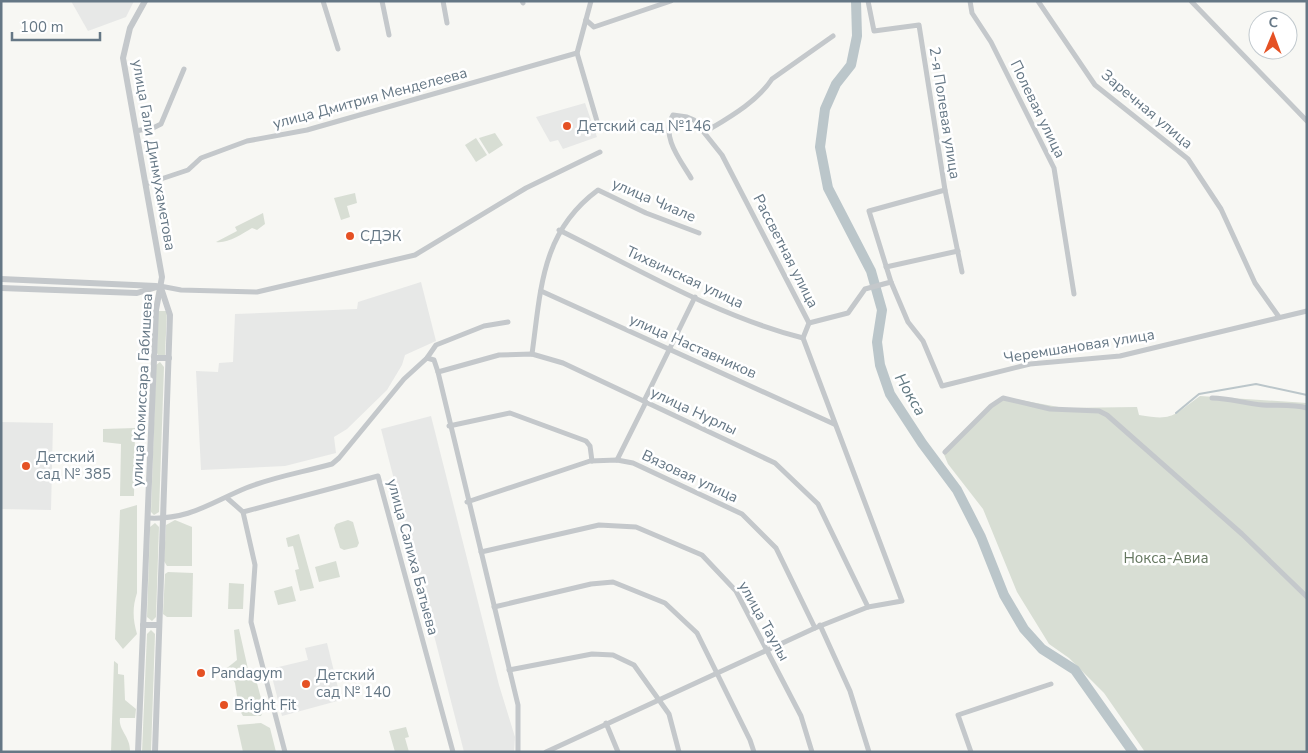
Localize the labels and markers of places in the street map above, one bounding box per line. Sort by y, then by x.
place label: Детский сад №146 [577,116,711,136]
marker: Детский сад №146 [561,120,573,132]
place label: СДЭК [360,226,402,246]
marker: СДЭК [344,230,356,242]
place label: Детский сад № 385 [36,447,111,484]
marker: Детский сад № 385 [20,460,32,472]
place label: Pandagym [211,663,283,683]
place label: Детский сад № 140 [316,665,391,702]
marker: Pandagym [195,667,207,679]
marker: Детский сад № 140 [300,678,312,690]
place label: Bright Fit [234,695,297,715]
marker: Bright Fit [218,699,230,711]

